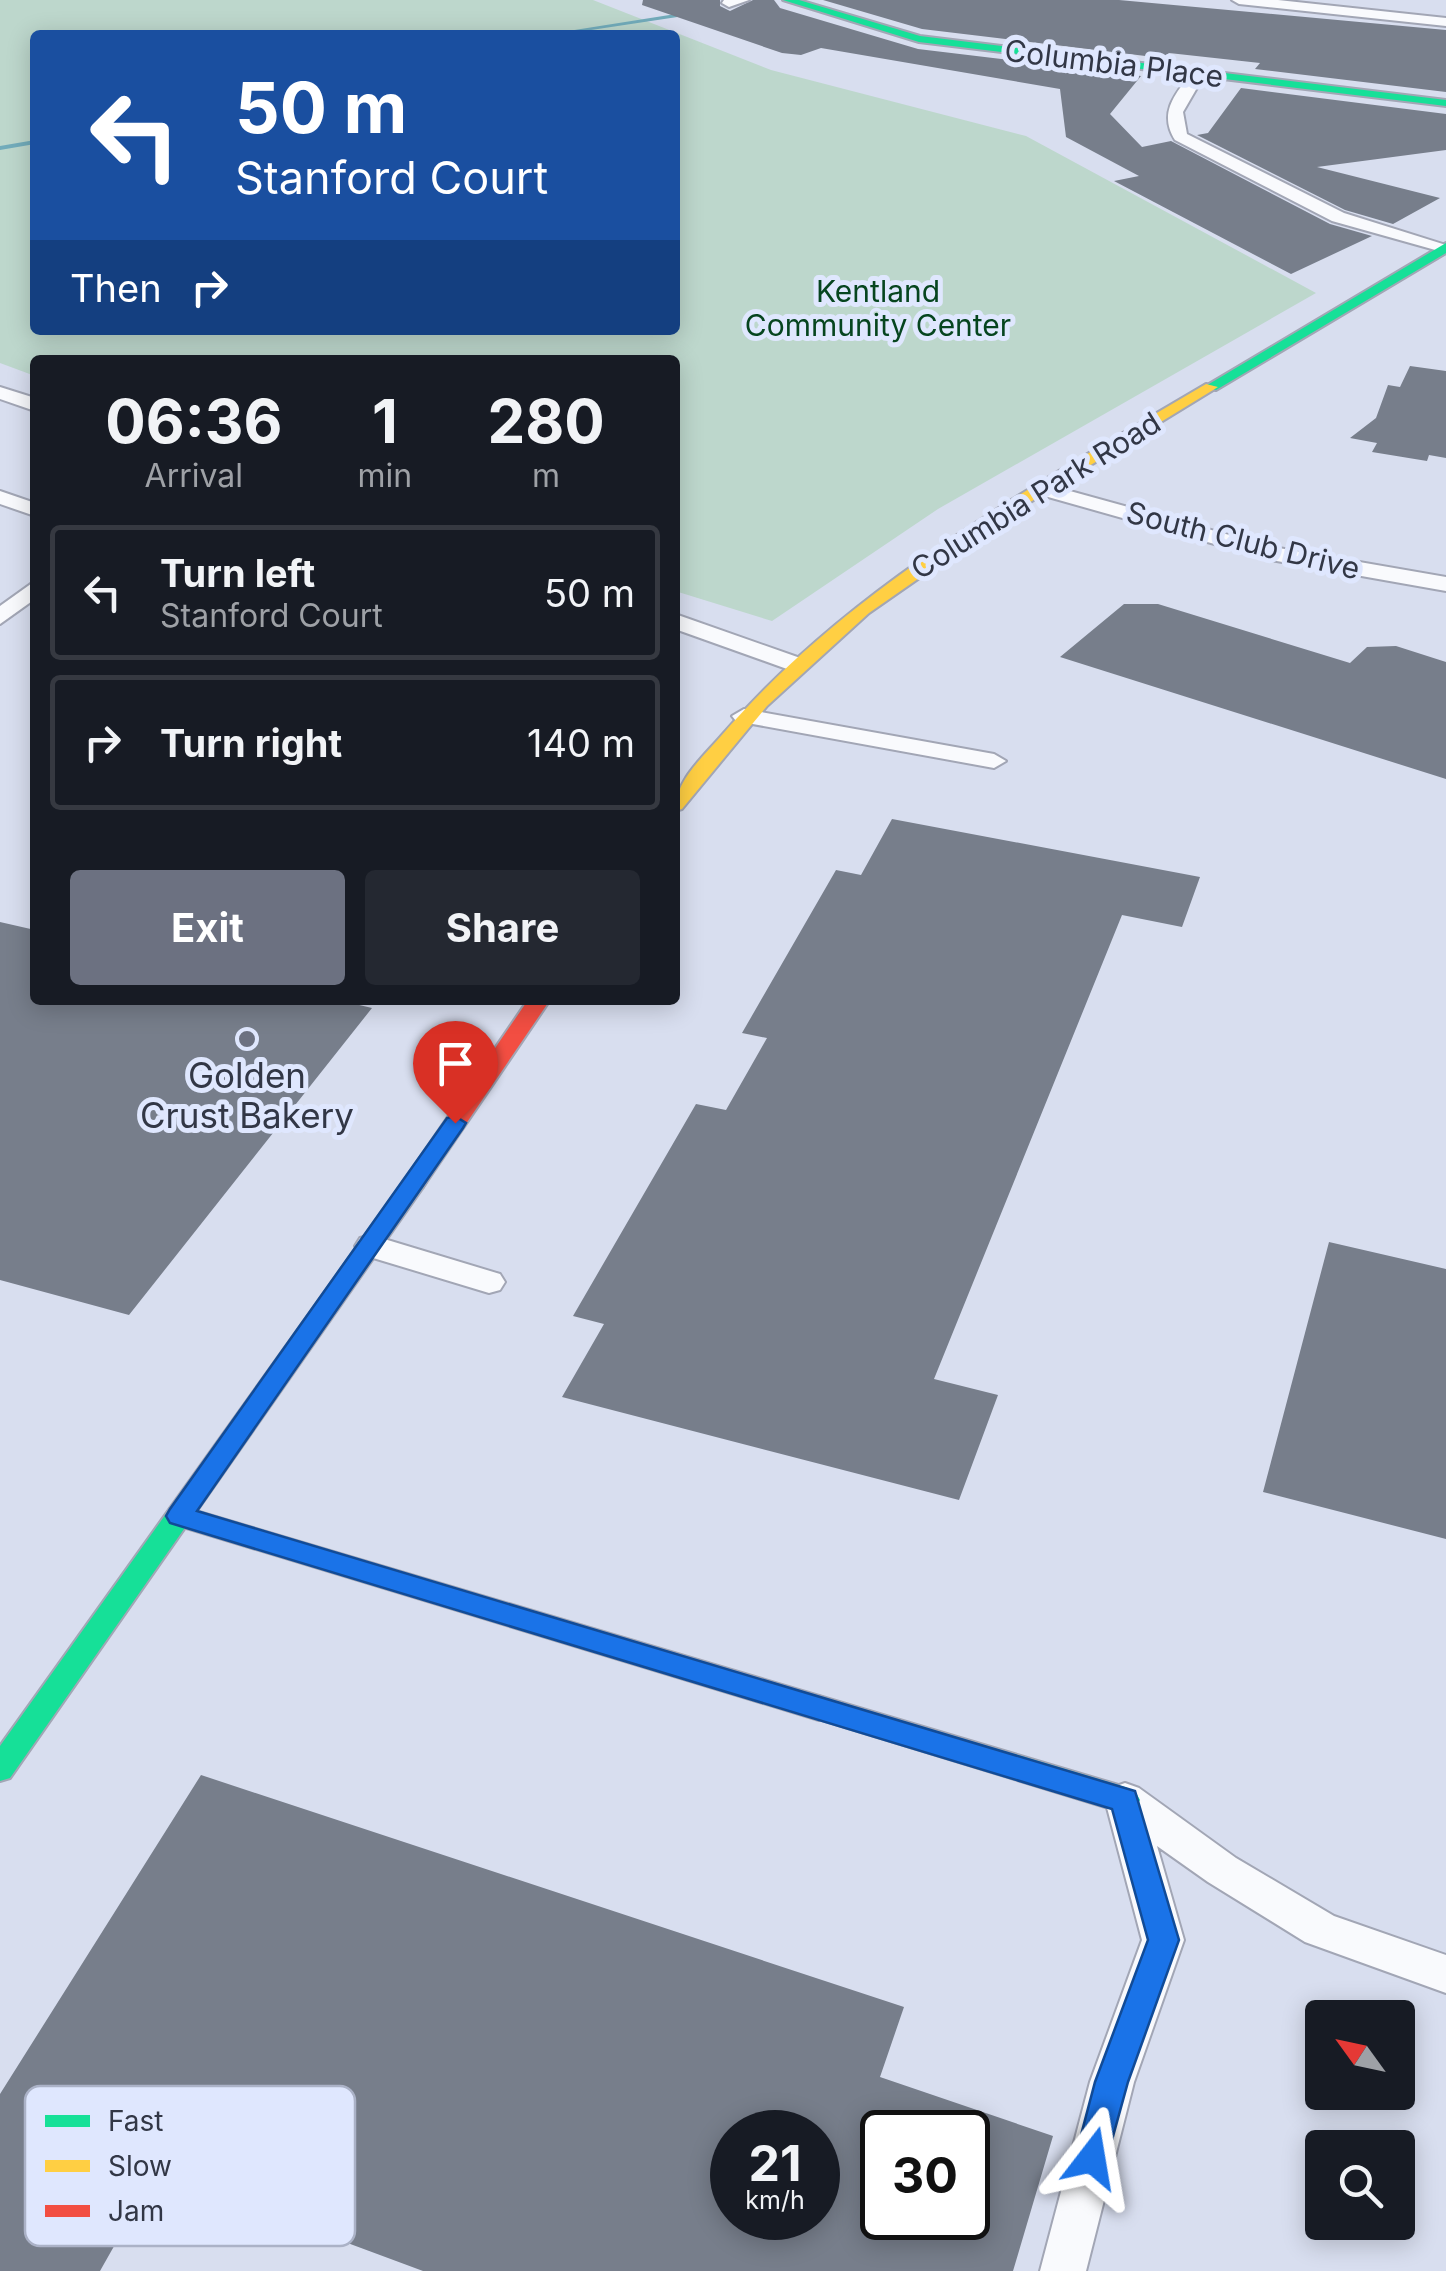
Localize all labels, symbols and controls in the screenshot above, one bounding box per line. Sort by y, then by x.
street label: Columbia Place [1003,32,1226,94]
text: 50 m [235,65,407,150]
icon: left [70,70,200,200]
text: Stanford Court [235,150,548,205]
icon: right [182,260,237,315]
text: Then [70,265,162,311]
park label: Kentland Community Center [745,273,1011,343]
text: 06:36 [105,385,282,457]
text: 1 [372,385,398,457]
text: 280 [487,385,605,457]
street label: Columbia Park Road [904,404,1167,586]
text: Arrival [145,456,243,495]
text: min [358,456,412,495]
text: m [532,456,560,495]
street label: South Club Drive [1123,494,1364,586]
text: Turn left [160,550,315,596]
icon: left [75,565,130,620]
text: 50 m [544,570,635,616]
text: Stanford Court [160,596,383,635]
icon: right [75,715,130,770]
text: Turn right [160,720,342,766]
text: 140 m [527,720,635,766]
button: Exit [70,870,345,985]
button: Share [365,870,640,985]
pin [413,1021,498,1124]
marker: Golden Crust Bakery [236,1028,258,1050]
icon: arrive [428,1036,483,1091]
place label: Golden Crust Bakery [140,1054,354,1136]
north arrow [1305,2000,1415,2110]
map controls [1305,2000,1415,2240]
legend [25,2086,355,2246]
text: Fast [108,2104,164,2138]
position arrow [1040,2106,1144,2210]
speed limit sign: 30 [860,2110,990,2240]
button: search [1305,2130,1415,2240]
text: 21 [748,2133,802,2193]
text: Slow [108,2149,172,2183]
text: km/h [745,2185,805,2215]
text: Jam [108,2194,164,2228]

